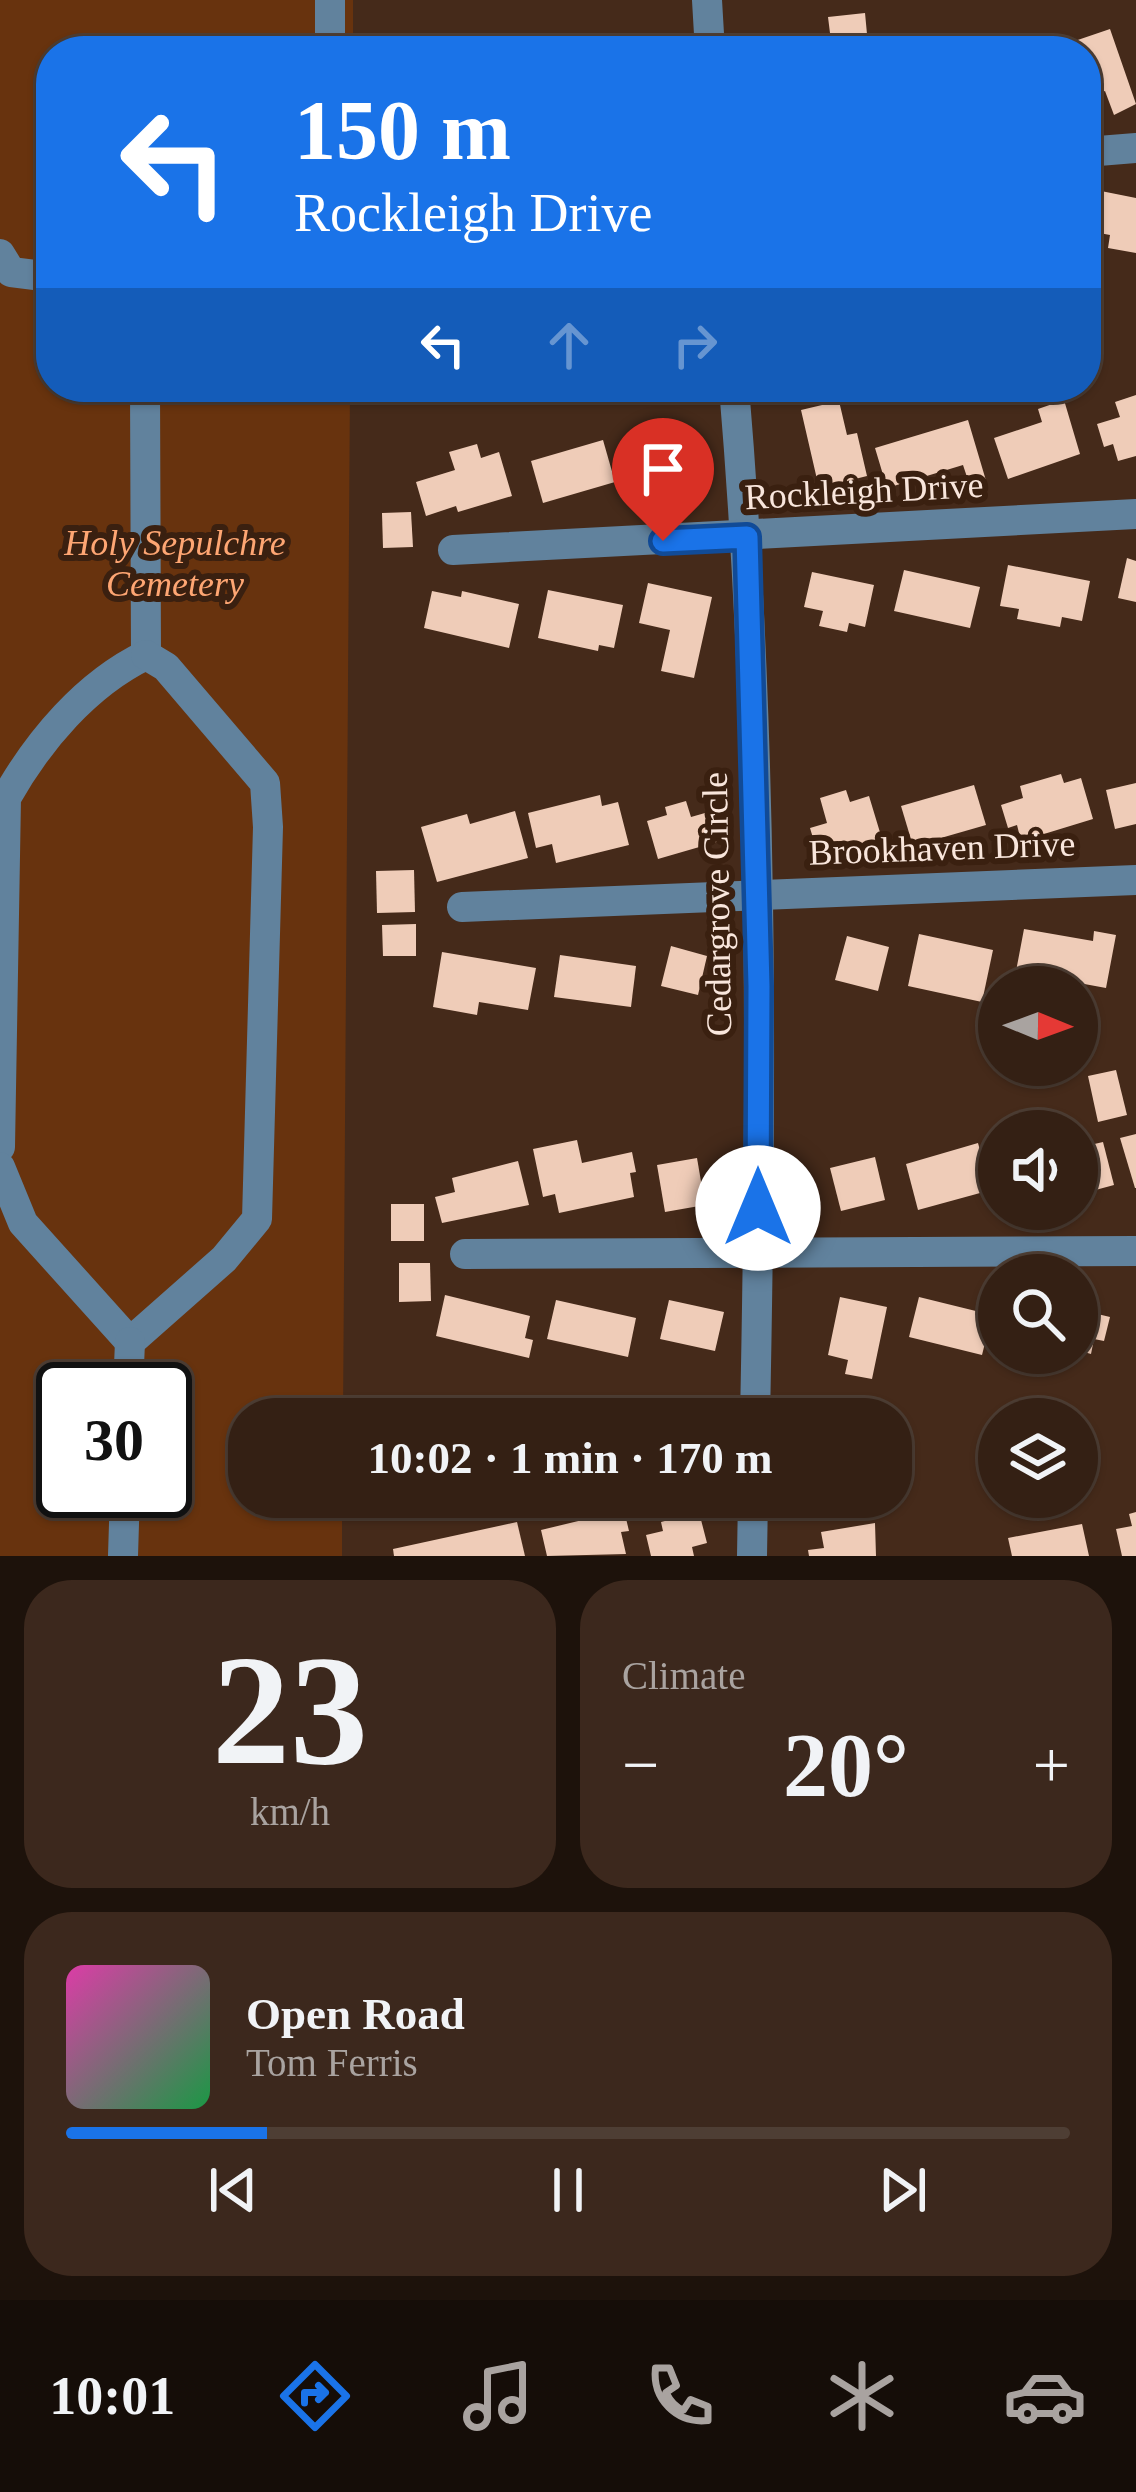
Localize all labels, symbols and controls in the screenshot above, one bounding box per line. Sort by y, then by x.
icon: left [96,84,252,240]
text: 150 m [294,84,511,177]
text: Rockleigh Drive [294,183,652,243]
icon: left [410,312,476,378]
icon: ahead [536,312,602,378]
icon: right [662,312,728,378]
pin [612,418,714,541]
icon: arrive [630,436,696,502]
street label: Rockleigh Drive [744,465,984,517]
park label: Holy Sepulchre Cemetery [63,523,286,604]
street label: Cedargrove Circle [695,772,739,1036]
street label: Brookhaven Drive [808,823,1076,873]
north arrow [978,966,1098,1086]
map controls [978,966,1098,1518]
button: sound [978,1110,1098,1230]
position arrow [695,1145,821,1271]
button: search [978,1254,1098,1374]
speed limit sign: 30 [36,1362,192,1518]
button: layers [978,1398,1098,1518]
text: 10:02 · 1 min · 170 m [368,1433,773,1483]
text: 23 [212,1624,368,1797]
text: Climate [622,1654,745,1697]
text: 20° [783,1716,909,1815]
text: − [622,1728,659,1801]
text: + [1033,1728,1070,1801]
text: km/h [250,1790,330,1833]
text: Open Road [246,1989,465,2039]
text: Tom Ferris [246,2041,418,2084]
icon: previous [200,2157,266,2223]
icon: pause [535,2157,601,2223]
icon: next [870,2157,936,2223]
icon: directions [273,2354,357,2438]
icon: music [456,2354,540,2438]
icon: phone [638,2354,722,2438]
icon: climate [820,2354,904,2438]
icon: car [1003,2354,1087,2438]
text: 10:01 [49,2366,175,2426]

